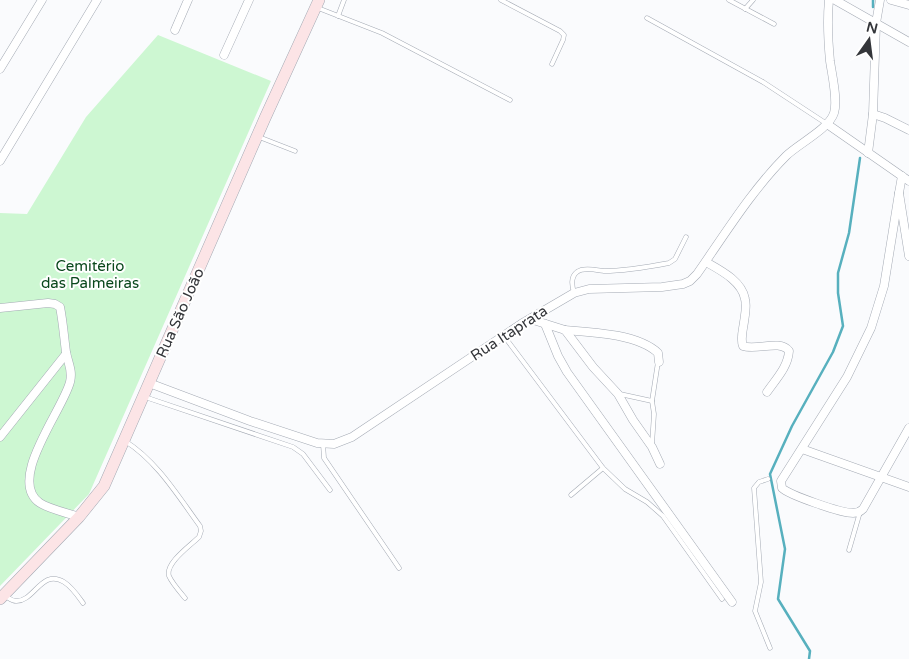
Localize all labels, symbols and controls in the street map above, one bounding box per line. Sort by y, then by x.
north arrow [844,15,894,65]
text: N [865,18,880,37]
park label: Cemitério das Palmeiras [41,257,139,292]
street label: Rua São João [152,265,208,361]
street label: Rua Itaprata [467,301,551,365]

